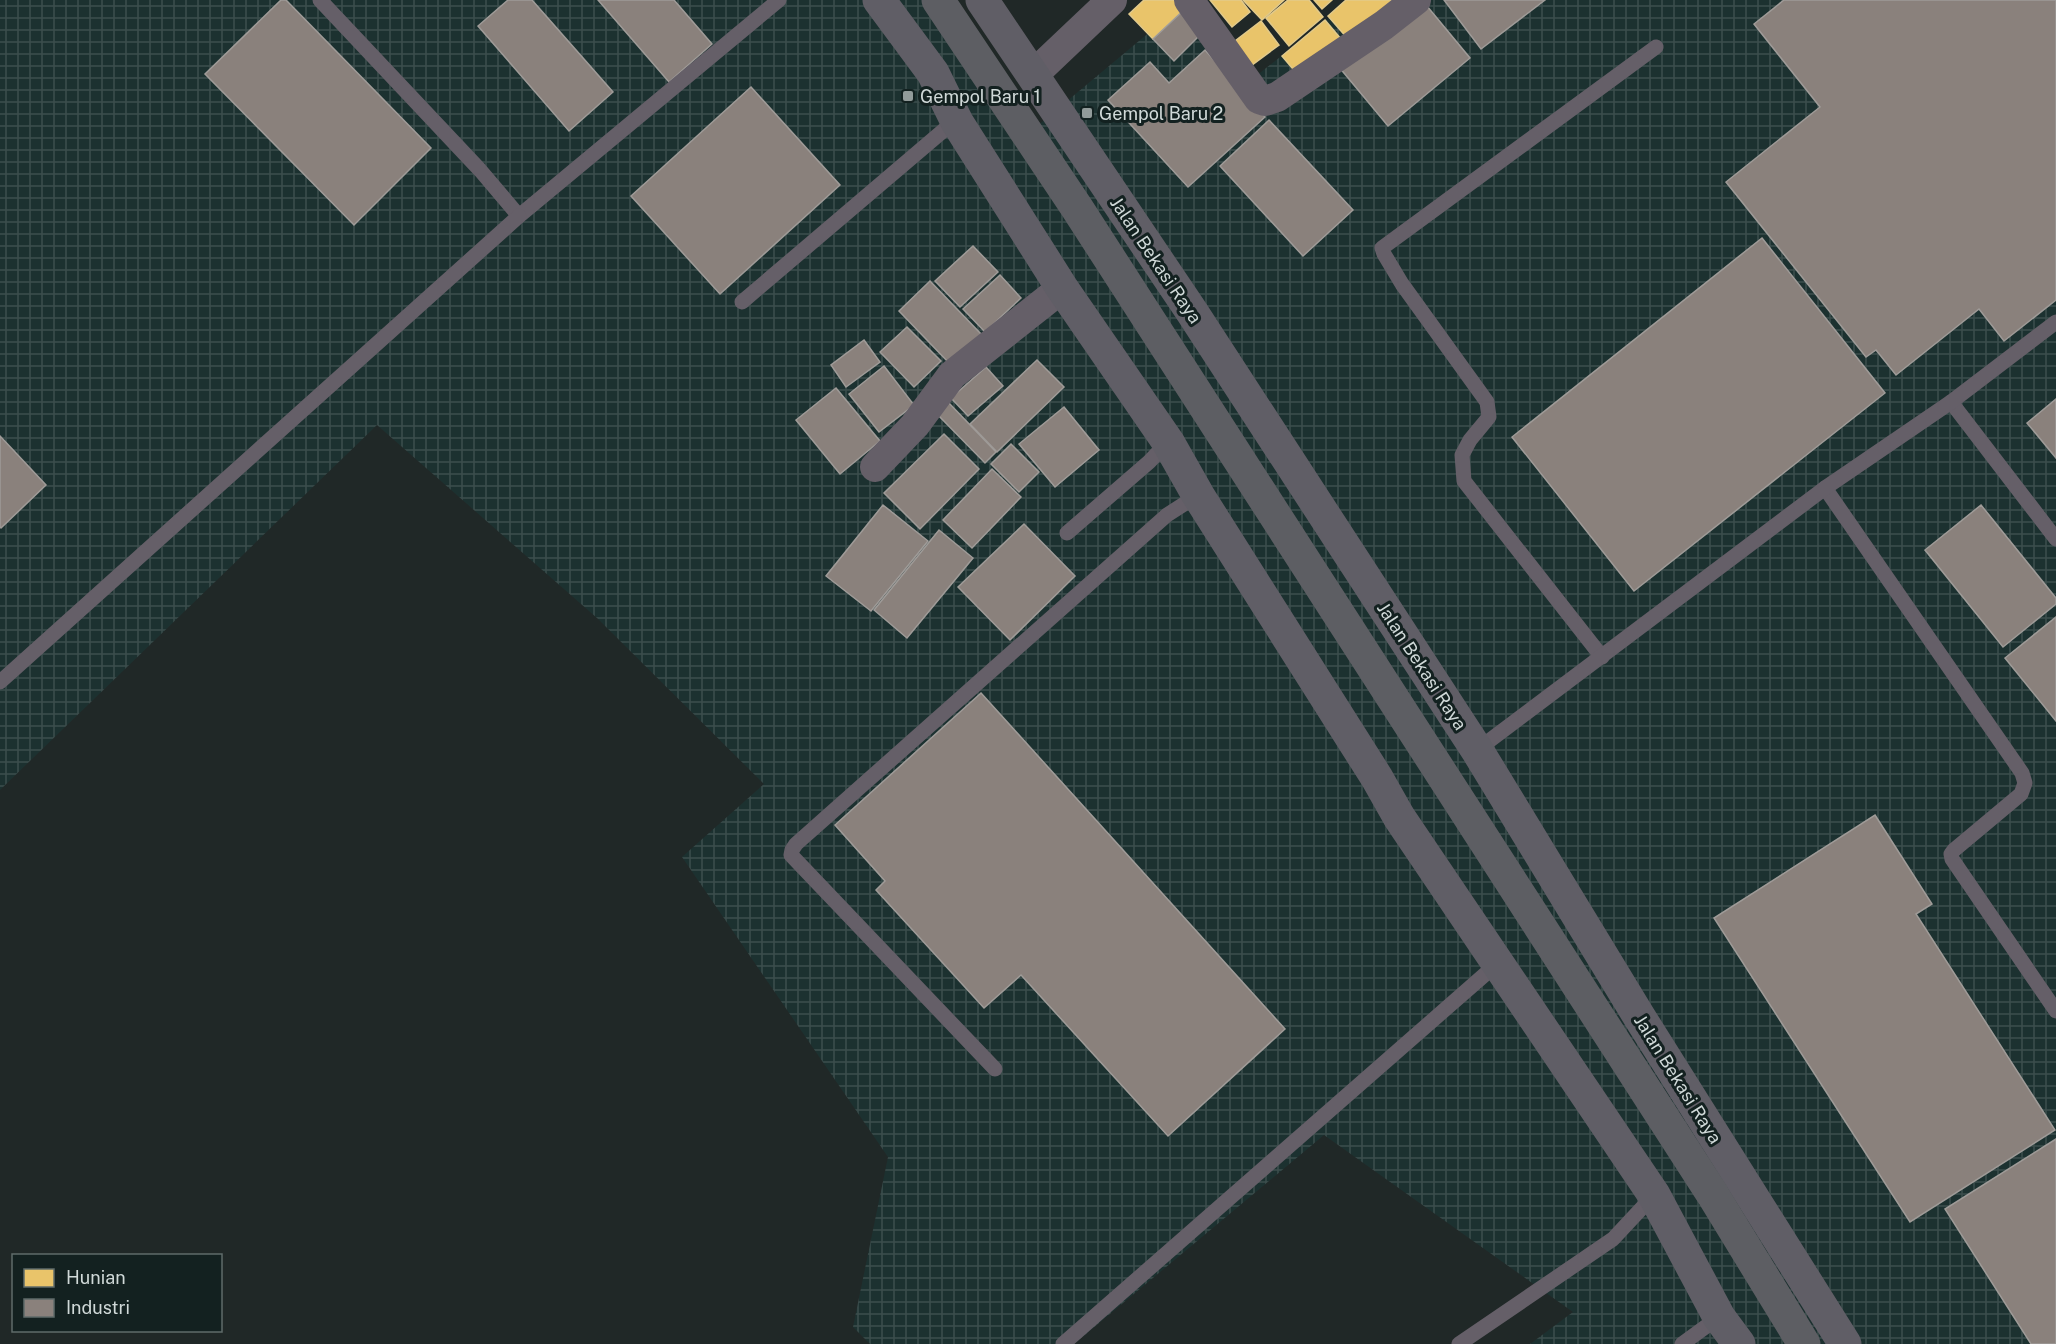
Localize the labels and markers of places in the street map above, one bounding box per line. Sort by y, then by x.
place label: Gempol Baru 1 [920,86,1041,107]
marker: Gempol Baru 1 [901,89,915,103]
place label: Gempol Baru 2 [1099,103,1223,124]
marker: Gempol Baru 2 [1080,106,1094,120]

